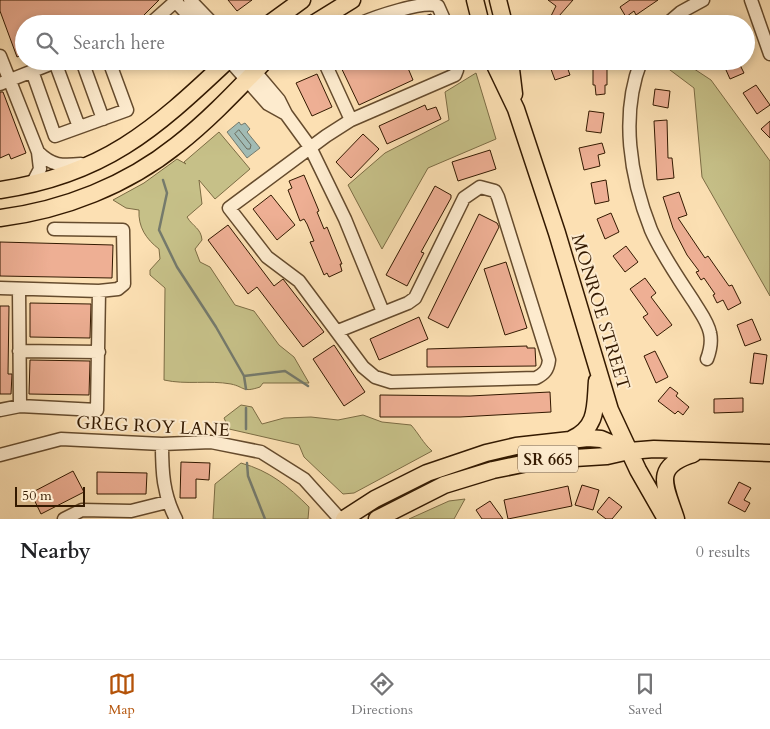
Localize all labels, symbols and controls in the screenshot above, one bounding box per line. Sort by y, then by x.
search box [15,15,755,70]
icon: search [33,29,61,57]
text: Search here [73,30,165,56]
street label: MONROE STREET [565,231,636,393]
street label: GREG ROY LANE [76,410,230,443]
road number: SR 665 [518,446,578,472]
scale bar [15,484,85,507]
text: 50 m [22,486,52,505]
text: Nearby [20,537,91,566]
text: 0 results [696,541,750,563]
tab: Map [108,670,136,719]
tab: Directions [351,670,413,719]
tab: Saved [628,670,662,719]

